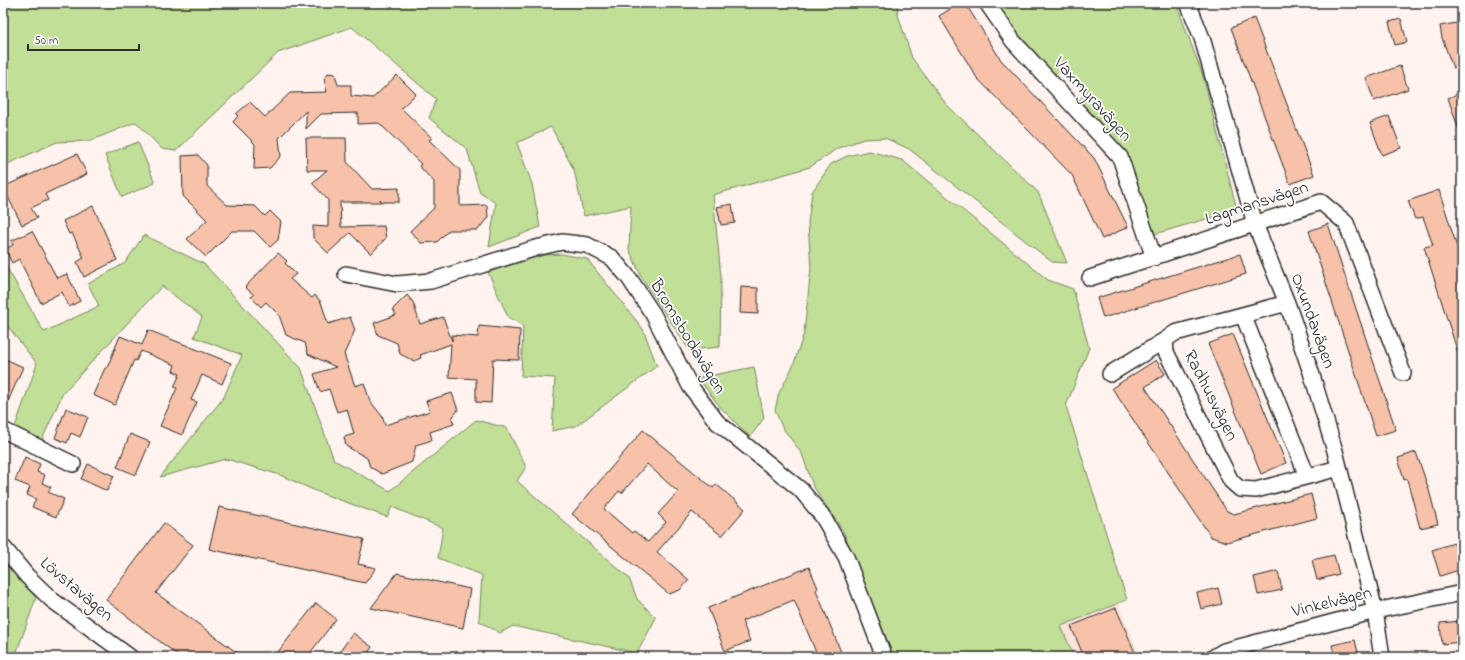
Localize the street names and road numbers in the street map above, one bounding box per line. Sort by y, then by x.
street label: Vaxmyravägen [1045,51,1137,149]
street label: Lagmansvägen [1202,175,1312,234]
street label: Oxundavägen [1282,270,1341,373]
street label: Bromsbodavägen [641,274,732,400]
street label: Radhusvägen [1175,346,1244,446]
street label: Lövstavägen [33,551,119,629]
street label: Vinkelvägen [1288,580,1375,627]

